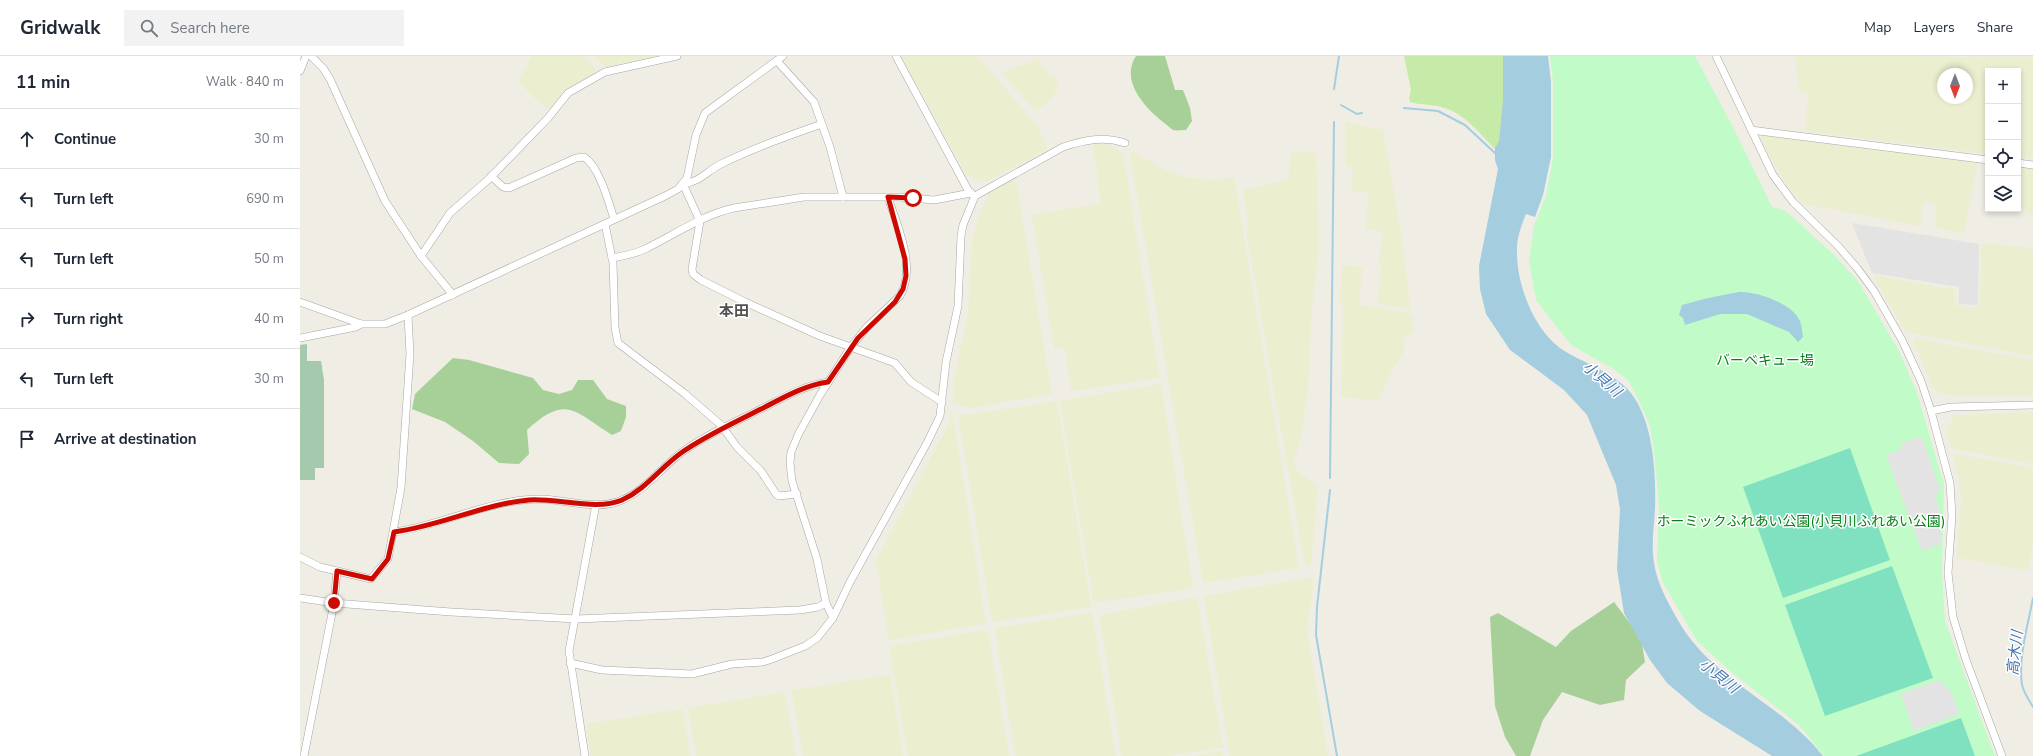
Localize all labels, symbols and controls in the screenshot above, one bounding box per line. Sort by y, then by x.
search box [124,10,404,46]
text: Gridwalk [20,15,100,41]
icon: search [138,17,160,39]
text: Search here [170,18,250,38]
text: Map [1864,18,1891,37]
text: Layers [1913,18,1955,37]
text: Share [1977,18,2013,37]
north arrow [1937,68,1973,104]
map controls [1985,68,2021,212]
button: + [1985,68,2021,104]
text: 11 min [16,71,70,94]
text: Walk · 840 m [206,73,284,91]
button: − [1985,104,2021,140]
icon: ahead [16,128,38,150]
text: Continue [54,129,116,149]
text: 30 m [254,130,284,148]
button: locate [1985,140,2021,176]
button: layers [1985,176,2021,212]
icon: left [16,188,38,210]
text: Turn left [54,189,113,209]
route start [904,189,922,207]
text: 690 m [246,190,284,208]
icon: left [16,248,38,270]
text: Turn left [54,249,113,269]
text: 50 m [254,250,284,268]
district label: 本田 [719,301,749,321]
icon: right [16,308,38,330]
text: Turn right [54,309,123,329]
text: 40 m [254,310,284,328]
park label: バーベキュー場 [1716,351,1814,370]
water label: 小貝川 [1578,357,1627,403]
icon: left [16,368,38,390]
text: Turn left [54,369,113,389]
text: 30 m [254,370,284,388]
icon: arrive [16,428,38,450]
text: Arrive at destination [54,429,197,449]
park label: ホーミックふれあい公園(小貝川ふれあい公園) [1657,512,1945,531]
route end [325,594,343,612]
water label: 高木川 [2003,628,2028,676]
water label: 小貝川 [1695,654,1744,699]

